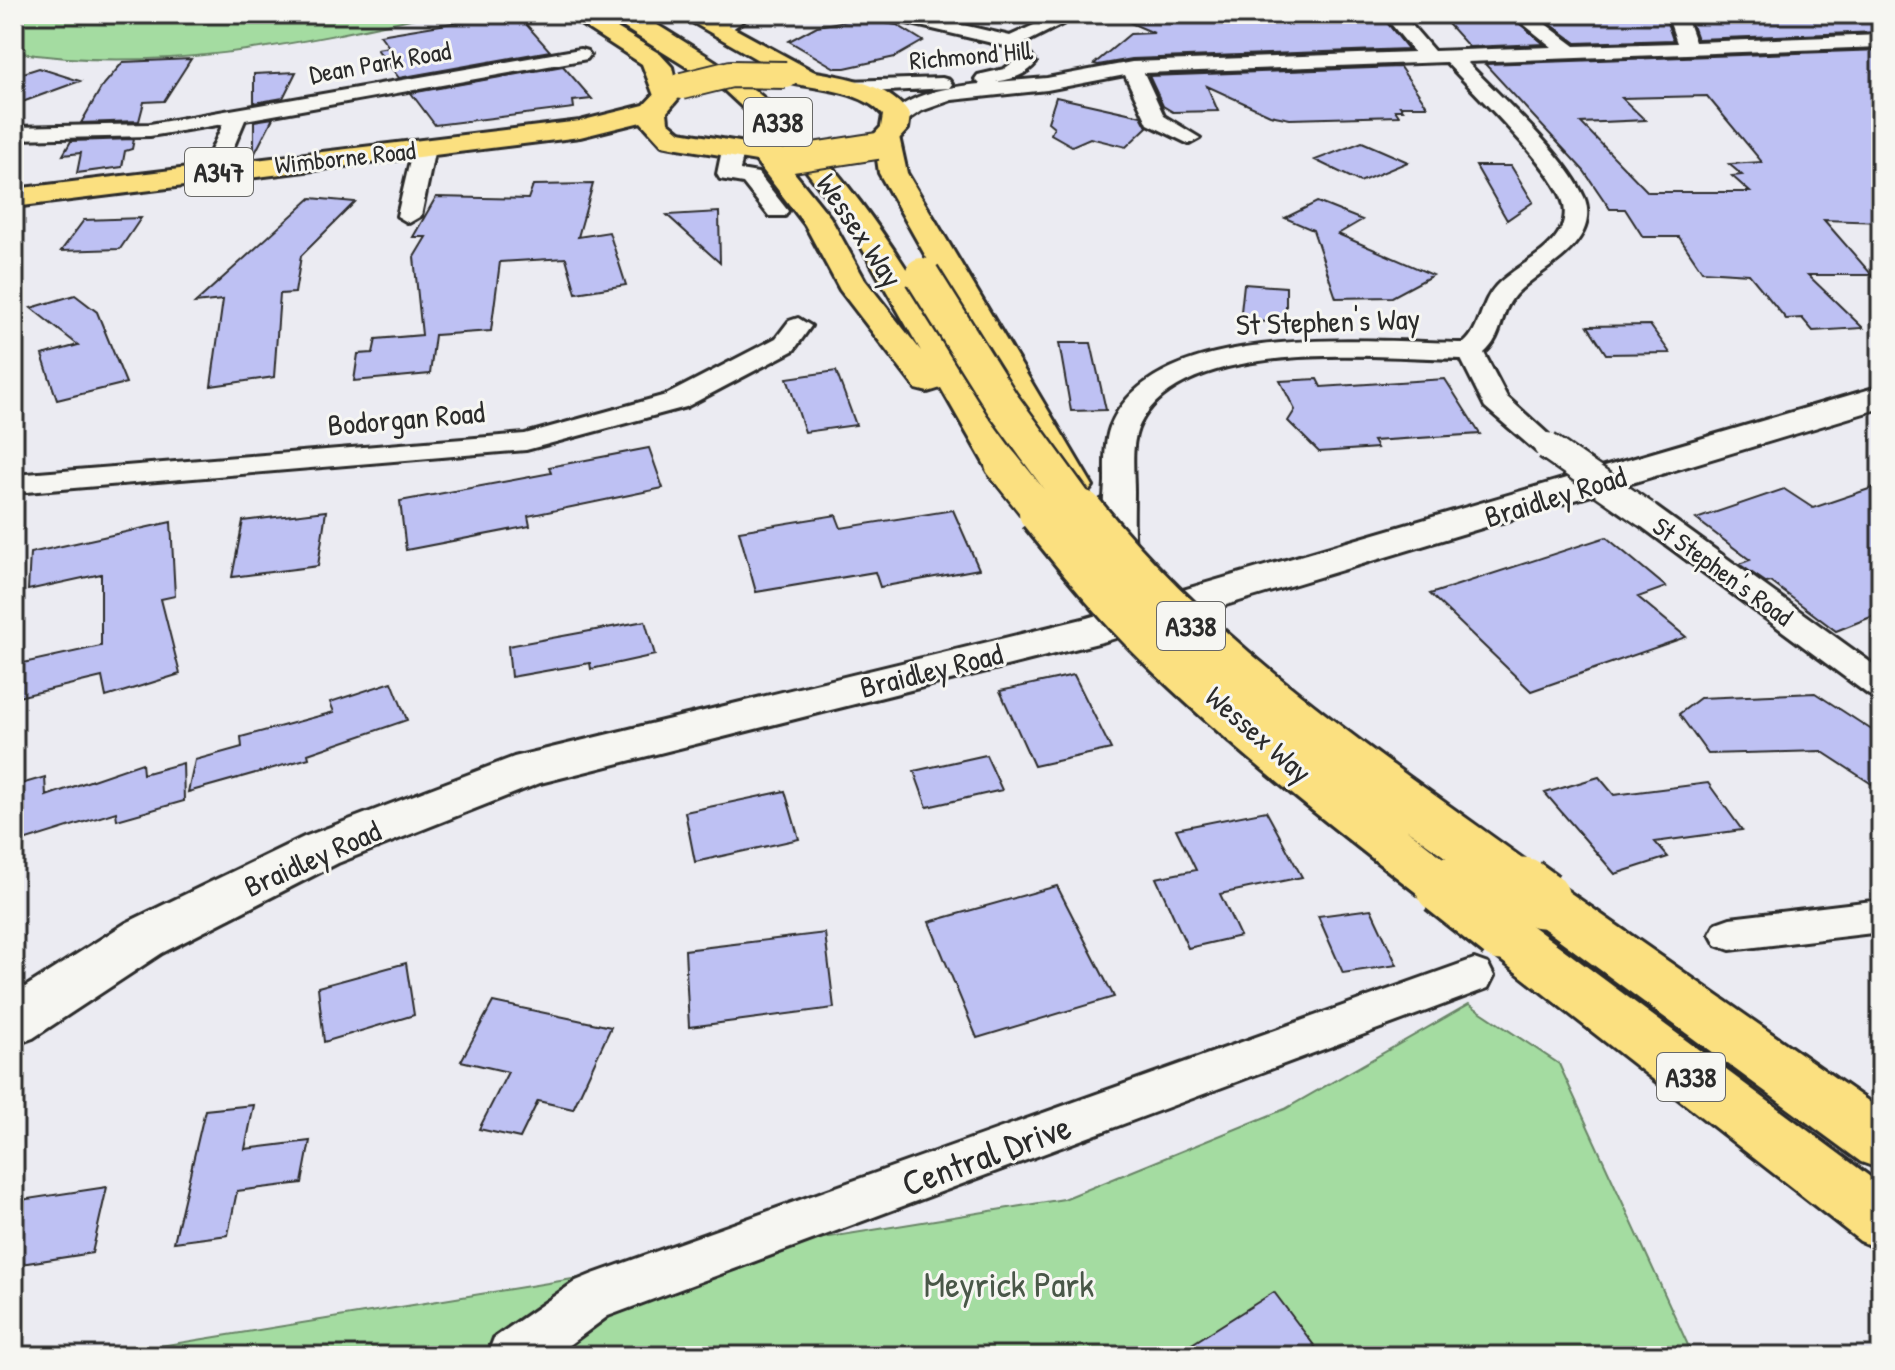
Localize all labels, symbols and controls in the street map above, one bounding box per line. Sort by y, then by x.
street label: Dean Park Road [307,32,453,92]
street label: Richmond Hill [908,32,1035,78]
road number: A338 [744,98,812,146]
street label: Wimborne Road [273,132,417,182]
road number: A347 [185,148,253,196]
street label: Wessex Way [807,165,913,295]
street label: St Stephen's Way [1235,298,1421,344]
street label: Bodorgan Road [326,391,486,445]
street label: Braidley Road [1480,455,1631,536]
street label: St Stephen's Road [1646,508,1800,634]
road number: A338 [1157,602,1225,650]
street label: Braidley Road [856,633,1007,707]
street label: Wessex Way [1197,677,1321,791]
street label: Braidley Road [237,810,387,906]
road number: A338 [1657,1053,1725,1101]
street label: Central Drive [895,1101,1077,1207]
park label: Meyrick Park [924,1259,1094,1308]

